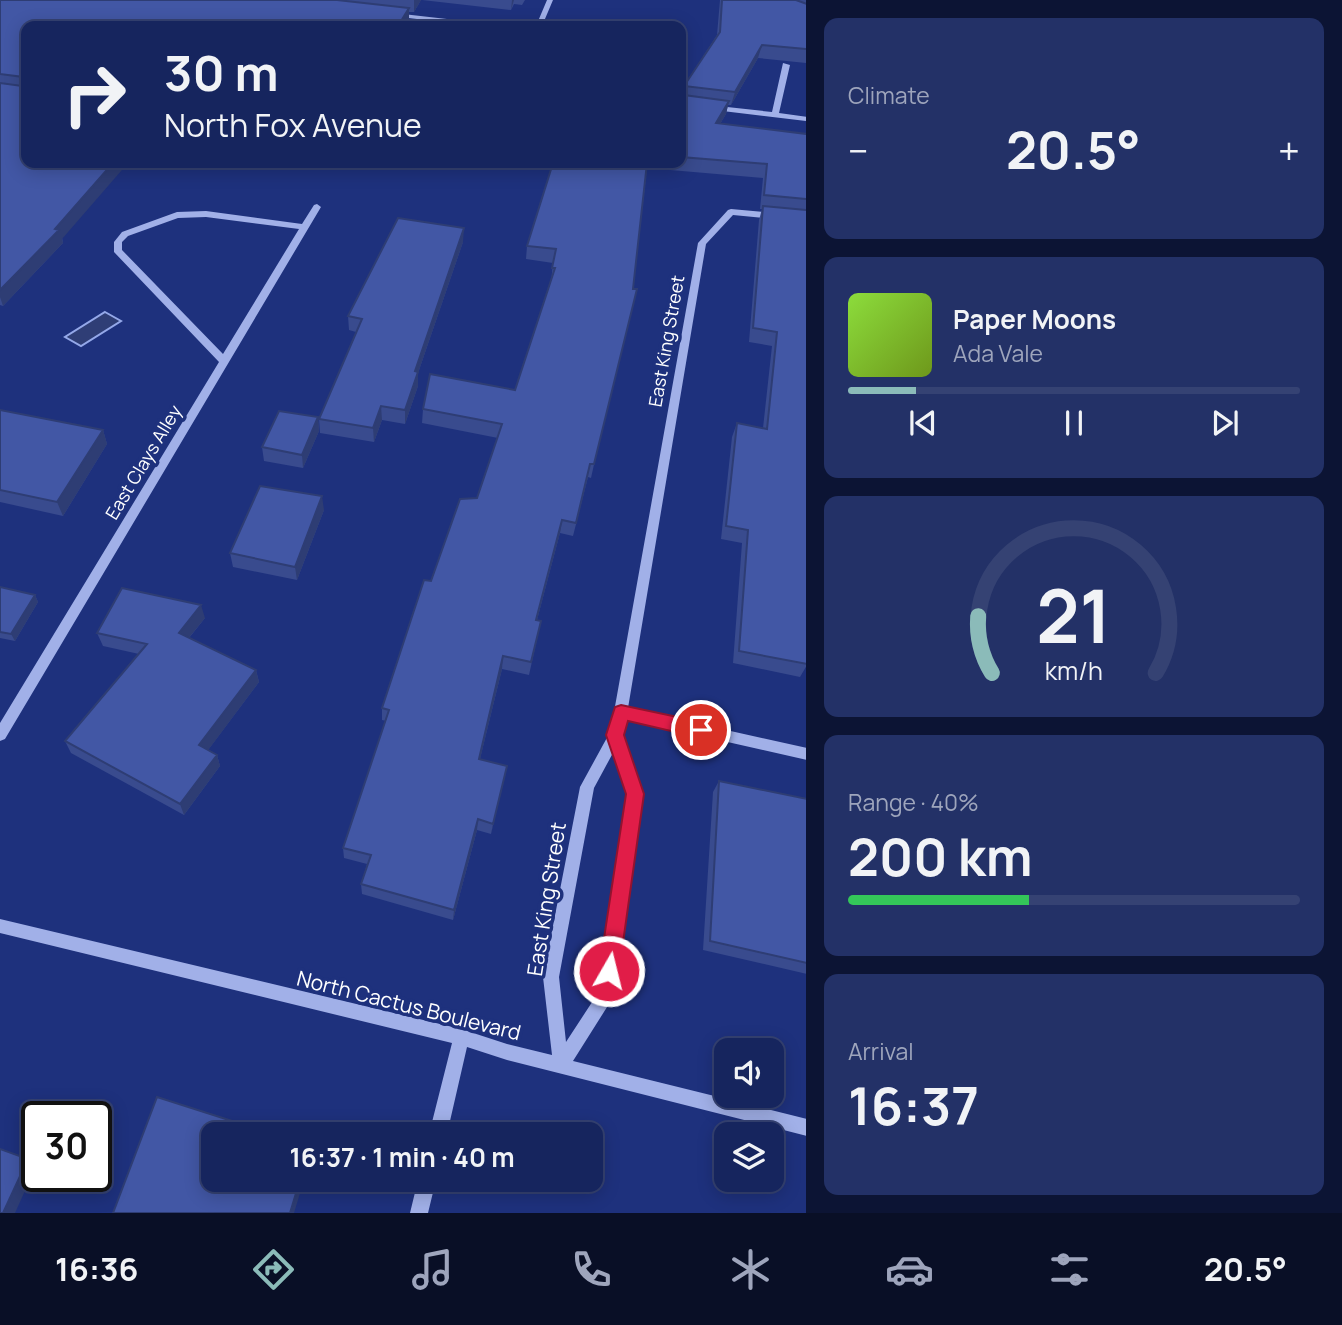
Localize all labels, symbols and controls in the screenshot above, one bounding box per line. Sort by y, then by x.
text: 30 m [164,39,279,106]
icon: right [49,49,140,140]
text: Climate [848,79,930,111]
text: North Fox Avenue [164,103,422,147]
text: 20.5° [1006,114,1141,185]
text: − [848,124,869,176]
text: + [1278,124,1300,176]
street label: East King Street [643,273,689,409]
text: Paper Moons [953,301,1116,337]
text: Ada Vale [953,337,1043,369]
street label: East Clays Alley [99,400,187,524]
icon: previous [904,404,942,442]
icon: pause [1055,404,1093,442]
icon: next [1206,404,1244,442]
text: 21 [1036,565,1112,665]
text: km/h [1045,652,1103,687]
pin [671,700,731,760]
icon: arrive [682,711,720,749]
text: Range · 40% [848,786,979,818]
street label: East King Street [520,820,572,978]
text: 200 km [848,821,1033,892]
position arrow [572,934,646,1008]
street label: North Cactus Boulevard [294,964,524,1046]
text: Arrival [848,1035,914,1067]
map controls [714,1038,784,1192]
button: sound [714,1038,784,1108]
text: 16:37 [848,1070,979,1141]
speed limit sign: 30 [21,1101,112,1192]
button: layers [714,1122,784,1192]
text: 16:37 · 1 min · 40 m [289,1139,515,1175]
icon: directions [249,1245,298,1294]
icon: music [408,1245,457,1294]
icon: phone [567,1245,616,1294]
icon: climate [726,1245,775,1294]
icon: car [885,1245,934,1294]
icon: filters [1045,1245,1094,1294]
text: 16:36 [55,1247,138,1291]
text: 20.5° [1204,1247,1287,1291]

